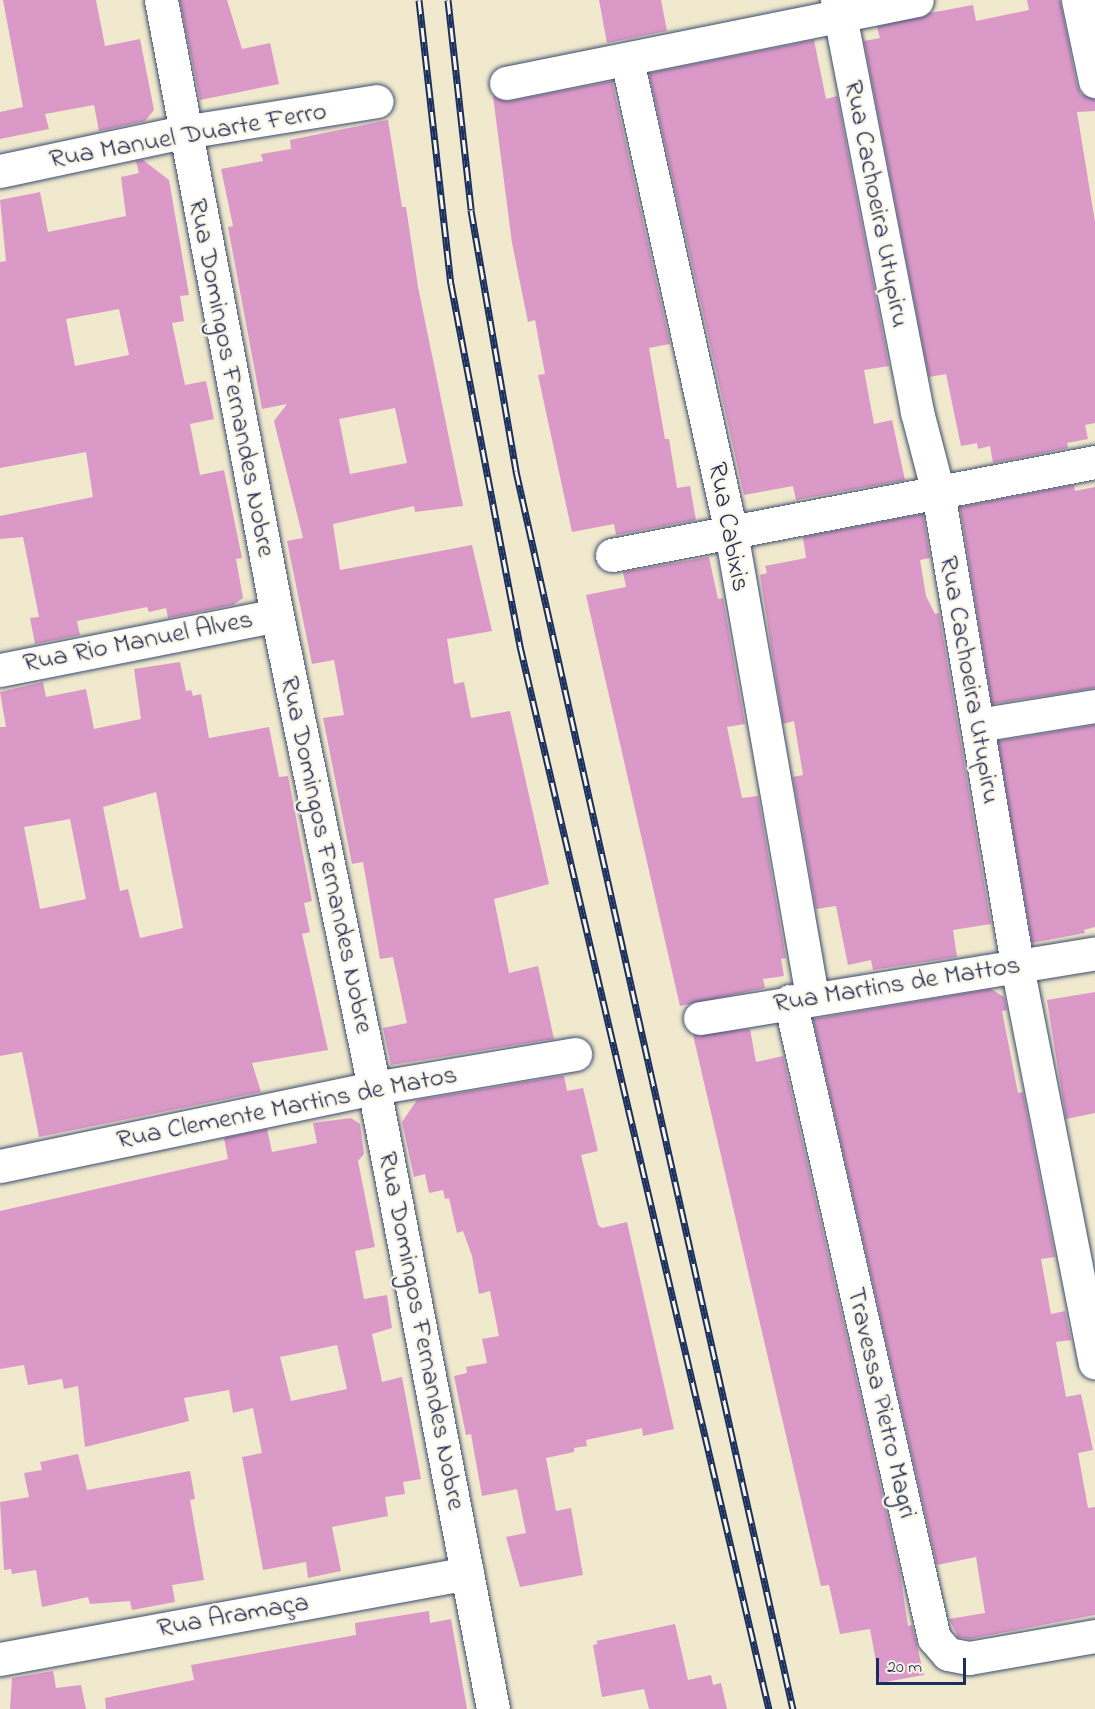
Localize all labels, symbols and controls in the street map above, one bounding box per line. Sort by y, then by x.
street label: Rua Cachoeira Utupiru [836,78,916,330]
street label: Rua Manuel Duarte Ferro [47,96,329,176]
street label: Rua Domingos Fernandes Nobre [180,196,282,560]
street label: Rua Cabixis [700,460,756,594]
street label: Rua Cachoeira Utupiru [931,553,1007,807]
street label: Rua Rio Manuel Alves [20,604,256,680]
street label: Rua Domingos Fernandes Nobre [272,673,380,1037]
street label: Rua Martins de Mattos [771,949,1023,1021]
street label: Rua Clemente Martins de Matos [114,1059,460,1157]
street label: Rua Domingos Fernandes Nobre [370,1149,472,1513]
street label: Travessa Pietro Magri [839,1284,923,1522]
street label: Rua Aramaça [155,1587,311,1645]
scale bar [879,1646,969,1684]
text: 20 m [887,1655,922,1681]

